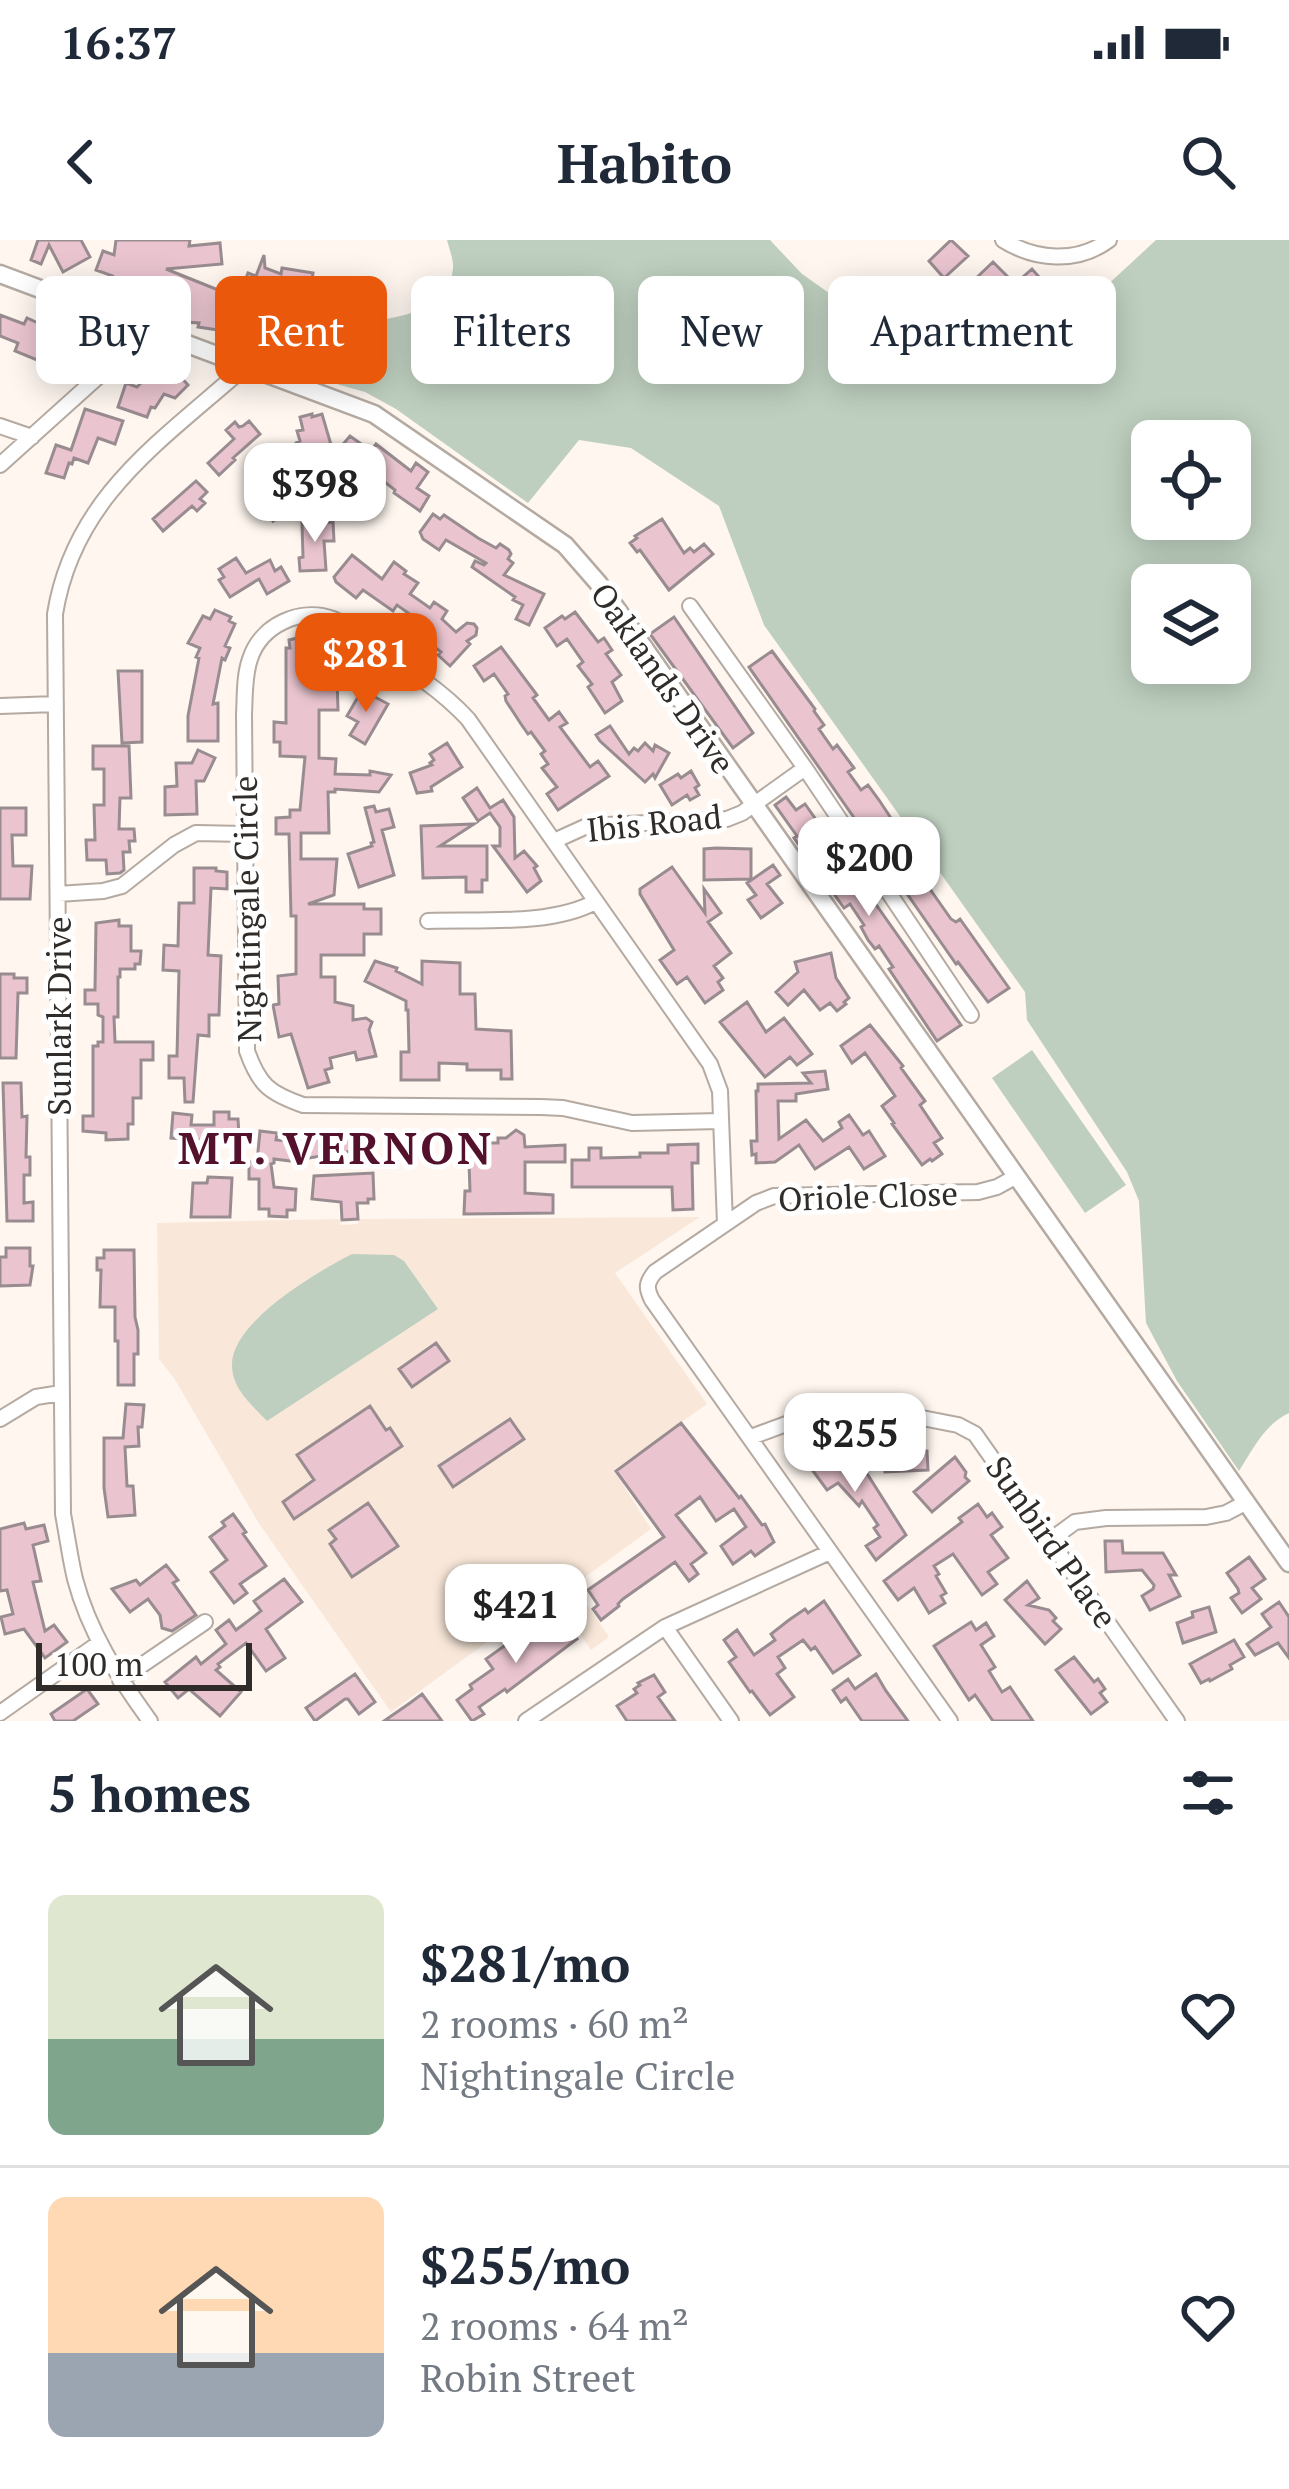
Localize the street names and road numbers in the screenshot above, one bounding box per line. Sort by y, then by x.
street label: Oaklands Drive [582,574,745,782]
street label: Nightingale Circle [223,775,270,1043]
street label: Ibis Road [584,794,724,851]
street label: Sunlark Drive [37,916,80,1116]
street label: Oriole Close [777,1171,959,1220]
street label: Sunbird Place [977,1447,1128,1636]

